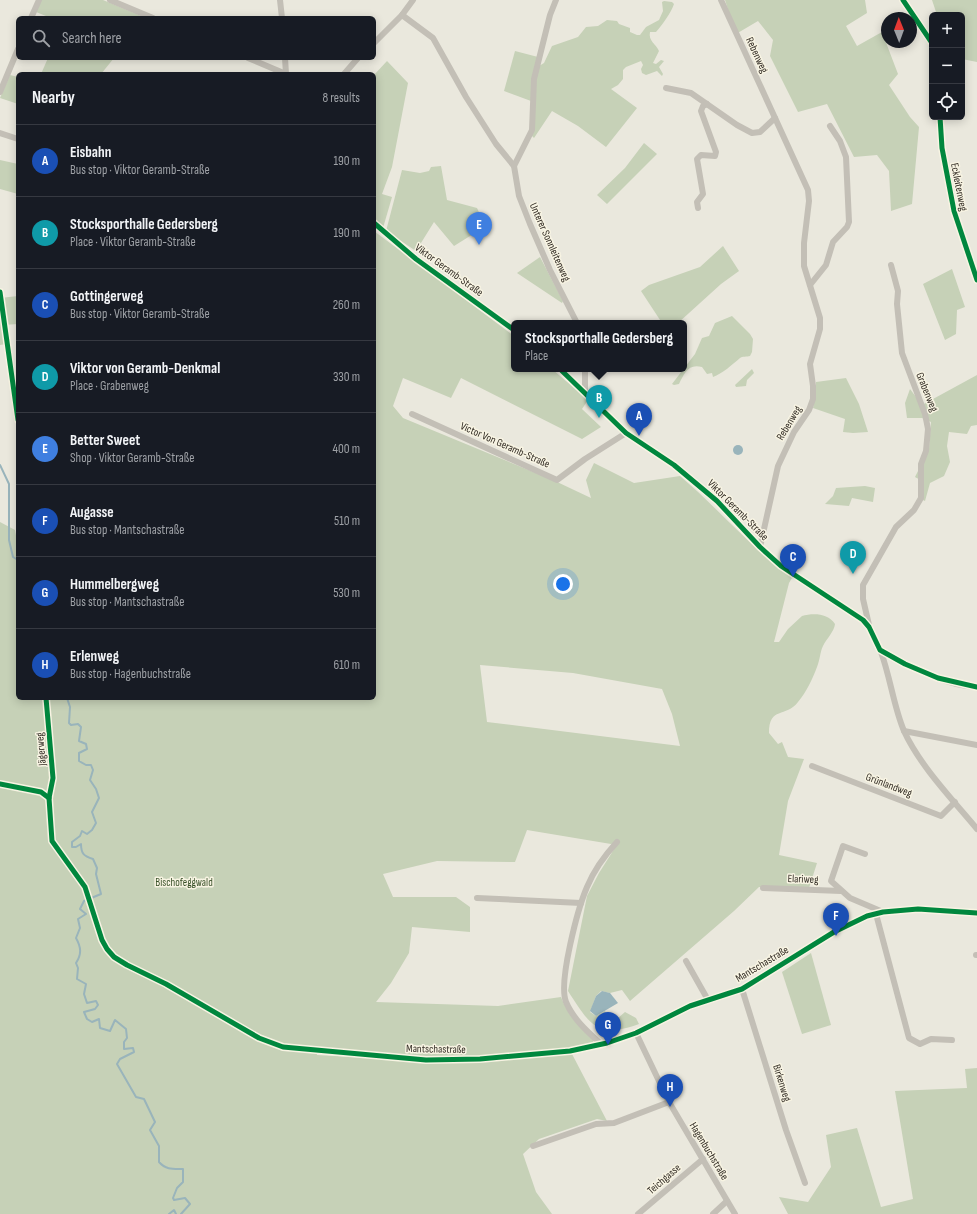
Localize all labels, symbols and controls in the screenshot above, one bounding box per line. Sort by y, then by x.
north arrow [881,12,917,48]
map controls [929,12,965,120]
button: + [929,12,965,48]
search box [16,16,376,60]
icon: search [30,27,52,49]
text: Search here [62,29,122,48]
street label: Rebenweg [743,35,771,76]
button: − [929,48,965,84]
button: locate [929,84,965,120]
text: Nearby [32,88,75,108]
text: 8 results [322,90,360,106]
text: Eisbahn [70,143,111,162]
text: A [42,153,48,169]
text: 190 m [333,153,360,169]
text: Bus stop · Viktor Geramb-Straße [70,162,210,178]
street label: Eckleitenweg [948,162,970,213]
street label: Unterer Sonnleitenweg [527,201,573,284]
pin: E [466,212,492,245]
text: Stocksporthalle Gedersberg [70,215,218,234]
text: B [42,225,48,241]
text: 190 m [333,225,360,241]
text: Place · Viktor Geramb-Straße [70,234,196,250]
street label: Viktor Geramb-Straße [412,241,486,299]
text: Gottingerweg [70,287,143,306]
text: C [42,297,48,313]
text: 260 m [333,297,360,313]
text: Bus stop · Viktor Geramb-Straße [70,306,210,322]
popup [511,320,687,372]
text: Stocksporthalle Gedersberg [525,329,673,348]
text: Place [525,348,548,364]
text: Viktor von Geramb-Denkmal [70,359,220,378]
text: D [42,369,48,385]
text: 330 m [333,369,360,385]
street label: Grabenweg [913,370,941,414]
text: Place · Grabenweg [70,378,149,394]
pin: B [586,385,612,418]
pin: A [626,403,652,436]
street label: Rebenweg [774,403,805,443]
street label: Victor Von Geramb-Straße [458,419,552,471]
text: Better Sweet [70,431,140,450]
text: E [42,441,48,457]
text: 400 m [333,441,360,457]
text: Shop · Viktor Geramb-Straße [70,450,194,466]
street label: Viktor Geramb-Straße [705,477,771,543]
text: Augasse [70,503,114,522]
text: F [42,513,48,529]
text: 510 m [334,513,360,529]
text: Bus stop · Mantschastraße [70,522,185,538]
pin: D [840,541,866,574]
pin: C [780,544,806,577]
your location [553,574,573,594]
text: Hummelbergweg [70,575,159,594]
text: G [42,585,48,601]
text: 530 m [333,585,360,601]
text: Bus stop · Mantschastraße [70,594,185,610]
text: Erlenweg [70,647,119,666]
text: H [42,657,48,673]
text: 610 m [334,657,360,673]
text: Bus stop · Hagenbuchstraße [70,666,191,682]
street label: Jägerweg [33,731,49,767]
street label: Grünlandweg [864,770,915,800]
street label: Elariweg [787,872,819,886]
park label: Bischofeggwald [155,876,213,889]
pin: F [823,903,849,936]
street label: Mantschastraße [733,943,791,985]
pin: G [595,1012,621,1045]
street label: Mantschastraße [406,1042,466,1056]
street label: Birkenweg [770,1063,794,1104]
pin: H [657,1074,683,1107]
street label: Hagenbuchstraße [687,1120,731,1182]
street label: Teichgasse [645,1161,683,1197]

